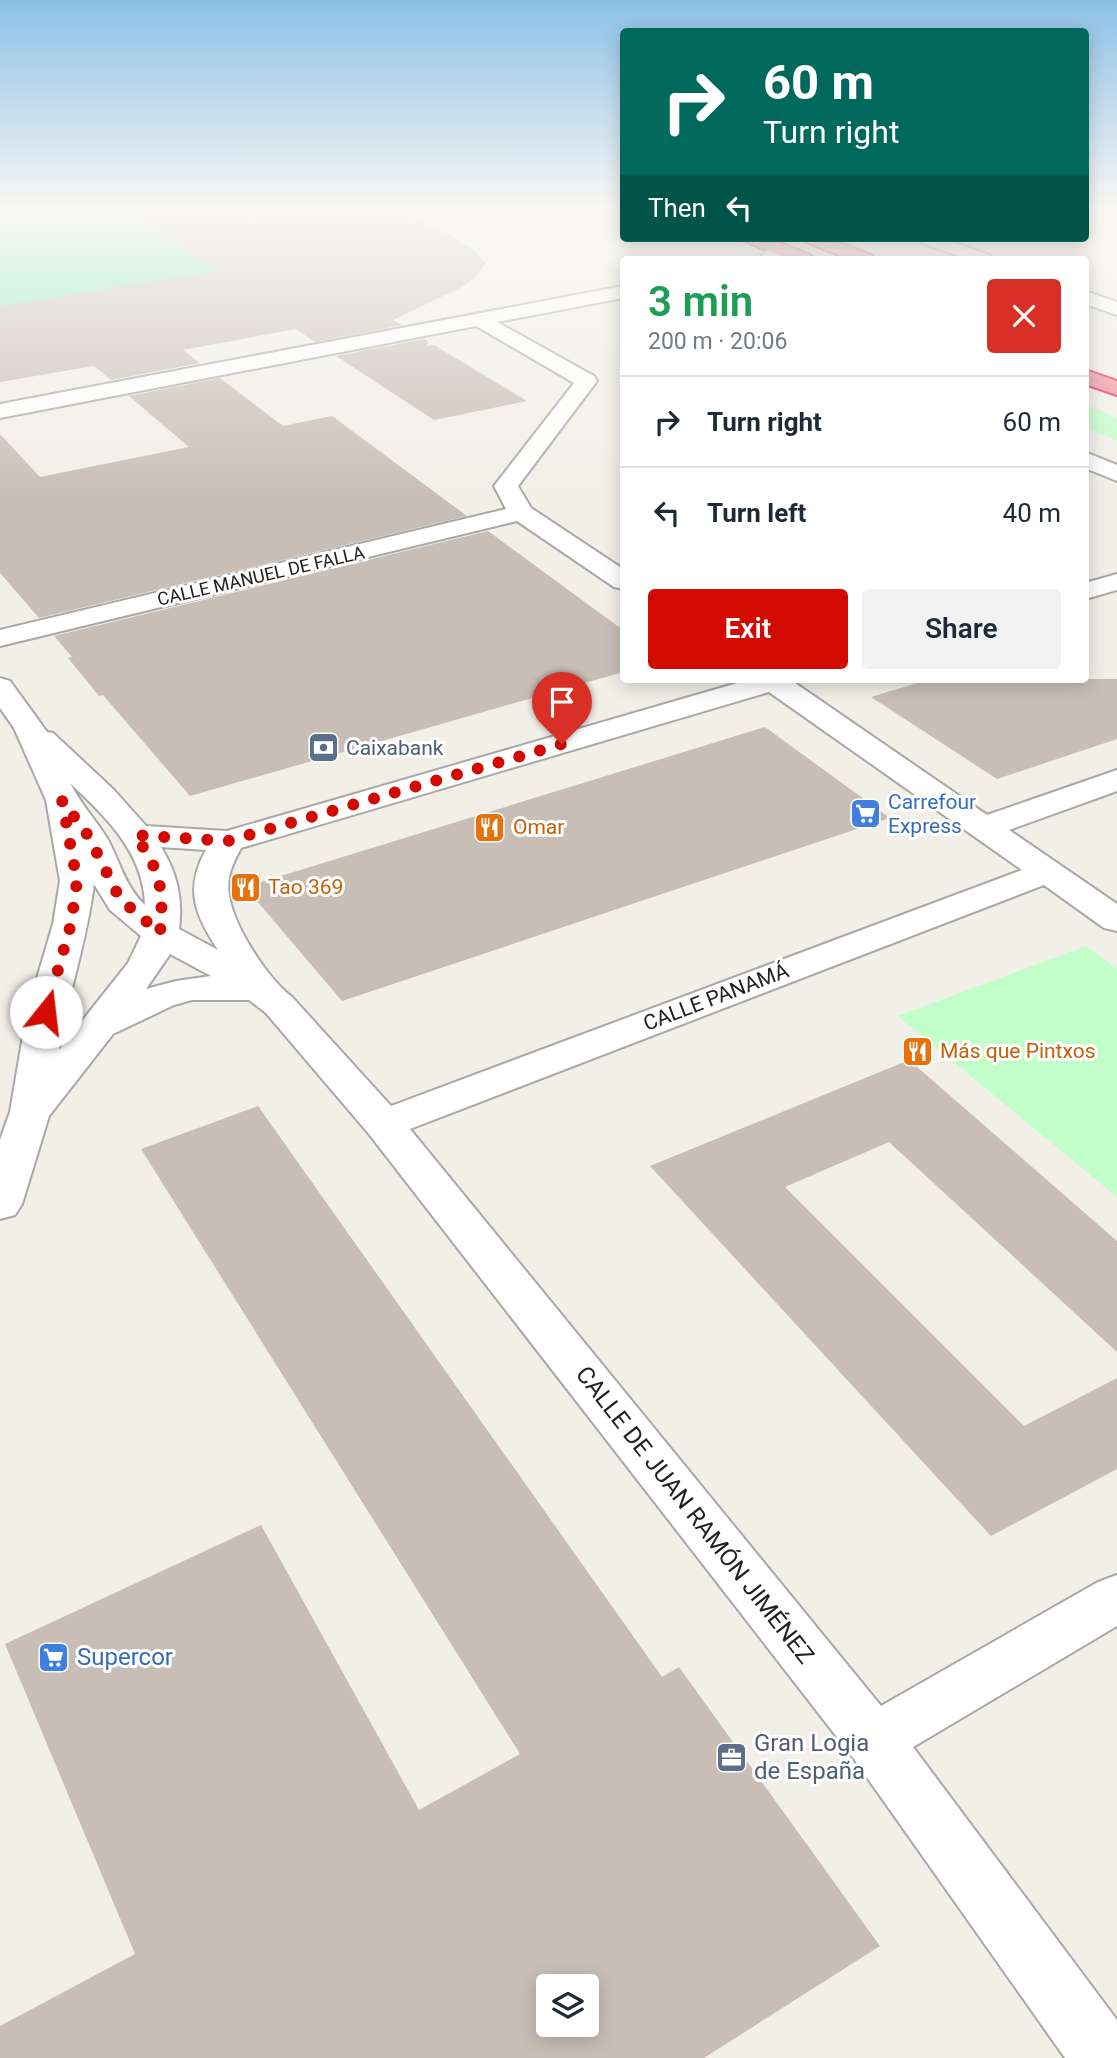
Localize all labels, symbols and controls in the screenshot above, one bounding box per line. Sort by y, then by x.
text: 60 m [763,54,874,111]
icon: right [648,56,739,147]
text: Turn right [763,113,899,151]
icon: left [720,189,758,227]
text: Then [648,193,706,223]
text: 3 min [648,277,753,326]
button: close [987,279,1061,353]
text: 200 m · 20:06 [648,328,787,355]
icon: right [648,403,686,441]
text: Turn right [707,407,822,437]
text: 60 m [1003,407,1061,437]
icon: left [648,494,686,532]
text: Turn left [707,498,806,528]
text: 40 m [1003,498,1061,528]
street label: CALLE MANUEL DE FALLA [155,541,367,610]
button: Exit [648,589,848,669]
button: Share [862,589,1061,669]
pin [532,672,592,744]
icon: arrive [543,683,581,721]
bank icon: Caixabank [306,731,340,765]
place label: Caixabank [346,736,444,760]
place label: Carrefour Express [888,790,976,838]
supermarket icon: Carrefour Express [848,797,882,831]
restaurant icon: Omar [473,810,507,844]
place label: Omar [513,815,564,839]
restaurant icon: Tao 369 [228,870,262,904]
place label: Tao 369 [268,875,343,899]
street label: CALLE PANAMÁ [640,958,792,1036]
position arrow [9,975,83,1049]
restaurant icon: Más que Pintxos [900,1034,934,1068]
place label: Más que Pintxos [940,1039,1096,1063]
street label: CALLE DE JUAN RAMÓN JIMÉNEZ [570,1361,820,1669]
supermarket icon: Supercor [37,1640,71,1674]
place label: Supercor [77,1643,173,1671]
place label: Gran Logia de España [754,1729,869,1785]
office icon: Gran Logia de España [714,1740,748,1774]
map controls [536,1974,599,2037]
button: layers [536,1974,599,2037]

